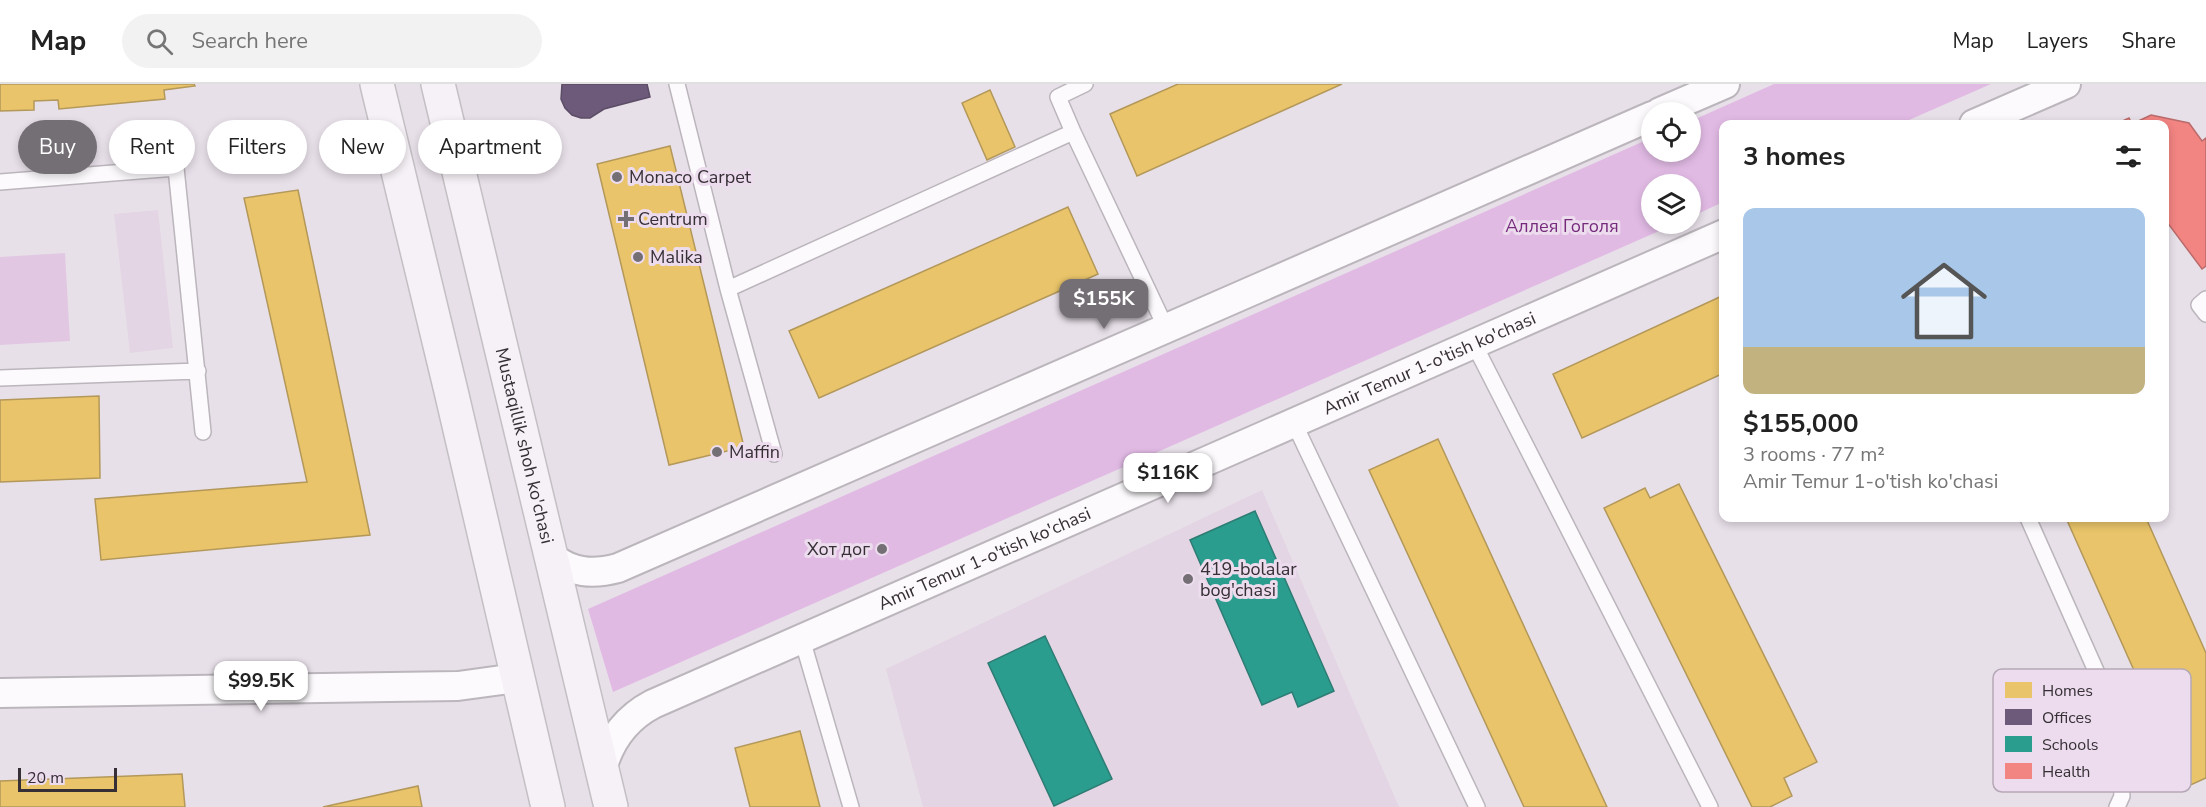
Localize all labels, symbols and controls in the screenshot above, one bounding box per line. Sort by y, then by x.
search box [122,14,542,68]
text: Map [30,22,86,60]
icon: search [143,25,176,58]
text: Search here [191,26,308,56]
text: Map [1952,27,1994,55]
text: Layers [2027,27,2088,55]
text: Share [2121,27,2176,55]
map controls [1641,102,1701,234]
button: locate [1641,102,1701,162]
chip: Buy [18,120,97,174]
chip: Rent [109,120,195,174]
chip: Filters [207,120,307,174]
chip: New [319,120,406,174]
chip: Apartment [418,120,562,174]
text: 3 homes [1743,139,1845,174]
icon: filters [2112,140,2145,173]
place label: Monaco Carpet [629,165,752,189]
marker: Monaco Carpet [610,170,624,184]
button: layers [1641,174,1701,234]
place label: Centrum [638,207,708,231]
marker: Centrum [619,212,633,226]
park label: Аллея Гоголя [1505,214,1619,238]
place label: Malika [650,245,703,269]
icon: home [1890,247,1998,355]
marker: Malika [631,250,645,264]
pin: $155K [1062,279,1146,330]
text: $155K [1073,285,1135,312]
street label: Amir Temur 1-o'tish ko'chasi [1319,306,1540,421]
street label: Mustaqillik shoh ko'chasi [490,345,560,546]
text: $155,000 [1743,406,1859,441]
place label: Maffin [729,440,780,464]
text: 3 rooms · 77 m² [1743,441,1885,468]
marker: Maffin [710,445,724,459]
pin: $116K [1126,453,1210,504]
text: $116K [1137,459,1199,486]
text: Amir Temur 1-o'tish ko'chasi [1743,468,1998,495]
street label: Amir Temur 1-o'tish ko'chasi [874,501,1094,616]
place label: Хот дог [807,537,870,561]
marker: Хот дог [875,542,889,556]
place label: 419-bolalar bog'chasi [1200,557,1297,602]
marker: 419-bolalar bog'chasi [1181,572,1195,586]
pin: $99.5K [212,661,310,712]
text: $99.5K [228,667,294,694]
legend [1993,669,2191,792]
text: Homes [2042,680,2093,702]
text: Offices [2042,707,2092,729]
text: Schools [2042,734,2098,756]
text: Health [2042,761,2090,783]
scale bar [18,765,117,792]
text: 20 m [27,767,64,789]

